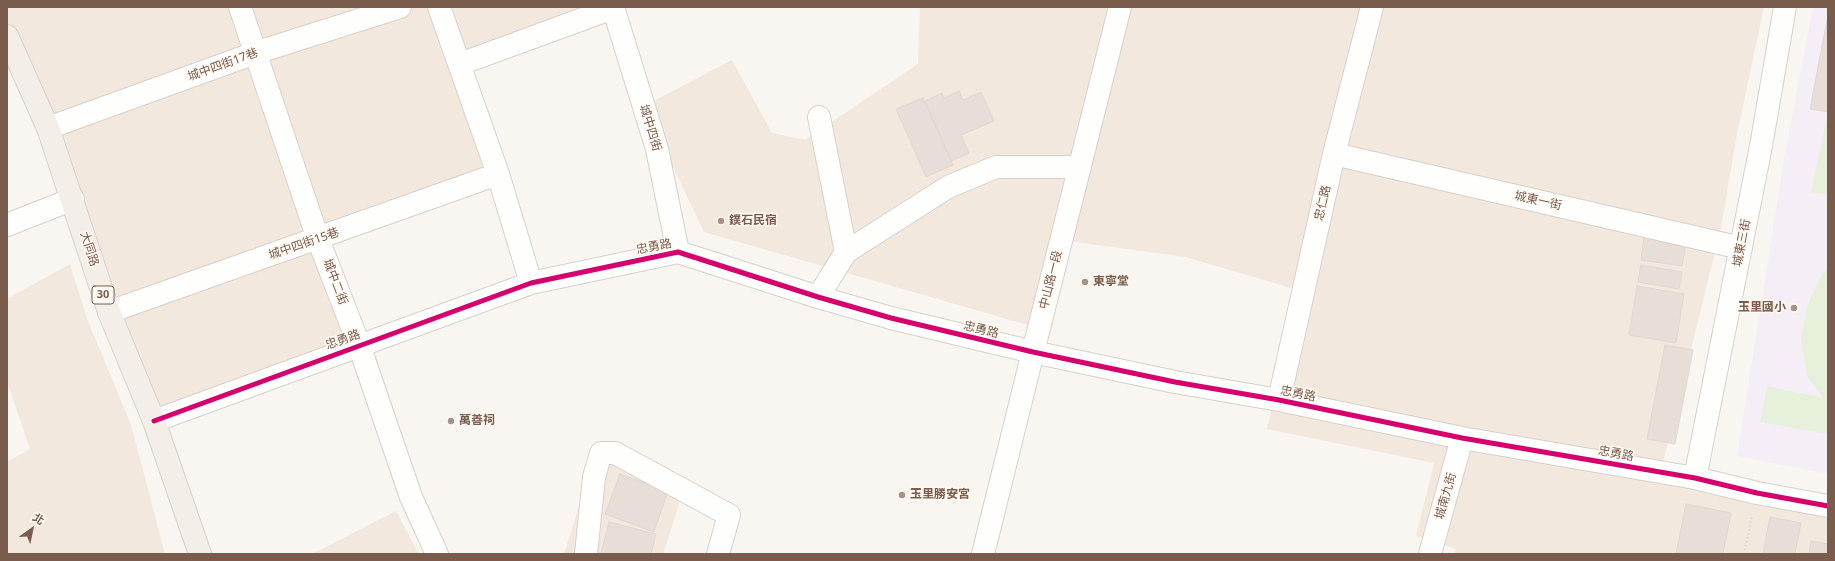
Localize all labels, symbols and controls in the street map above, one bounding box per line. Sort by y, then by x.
street label: 城中四街17巷 [186,46,260,84]
street label: 城中四街 [636,103,664,153]
street label: 忠仁路 [1312,184,1334,222]
street label: 城東一街 [1513,189,1563,213]
place label: 鏷石民宿 [729,214,777,228]
marker: 鏷石民宿 [716,216,726,226]
street label: 城東三街 [1730,218,1754,268]
street label: 城中四街15巷 [267,225,341,263]
street label: 大同路 [77,230,101,268]
street label: 忠勇路 [635,236,673,258]
street label: 中山路一段 [1037,249,1065,311]
street label: 城中二街 [320,257,350,307]
place label: 東寧堂 [1093,275,1129,289]
marker: 東寧堂 [1080,277,1090,287]
road number: 30 [92,286,114,304]
place label: 玉里國小 [1738,301,1786,315]
marker: 玉里國小 [1789,303,1799,313]
street label: 忠勇路 [962,319,1000,341]
street label: 忠勇路 [324,327,362,353]
street label: 忠勇路 [1279,383,1317,405]
place label: 萬善祠 [459,414,495,428]
marker: 萬善祠 [446,416,456,426]
street label: 忠勇路 [1597,444,1635,464]
street label: 城南九街 [1432,471,1460,521]
place label: 玉里勝安宮 [910,488,970,502]
marker: 玉里勝安宮 [897,490,907,500]
north arrow [12,509,52,549]
text: 北 [30,509,48,528]

